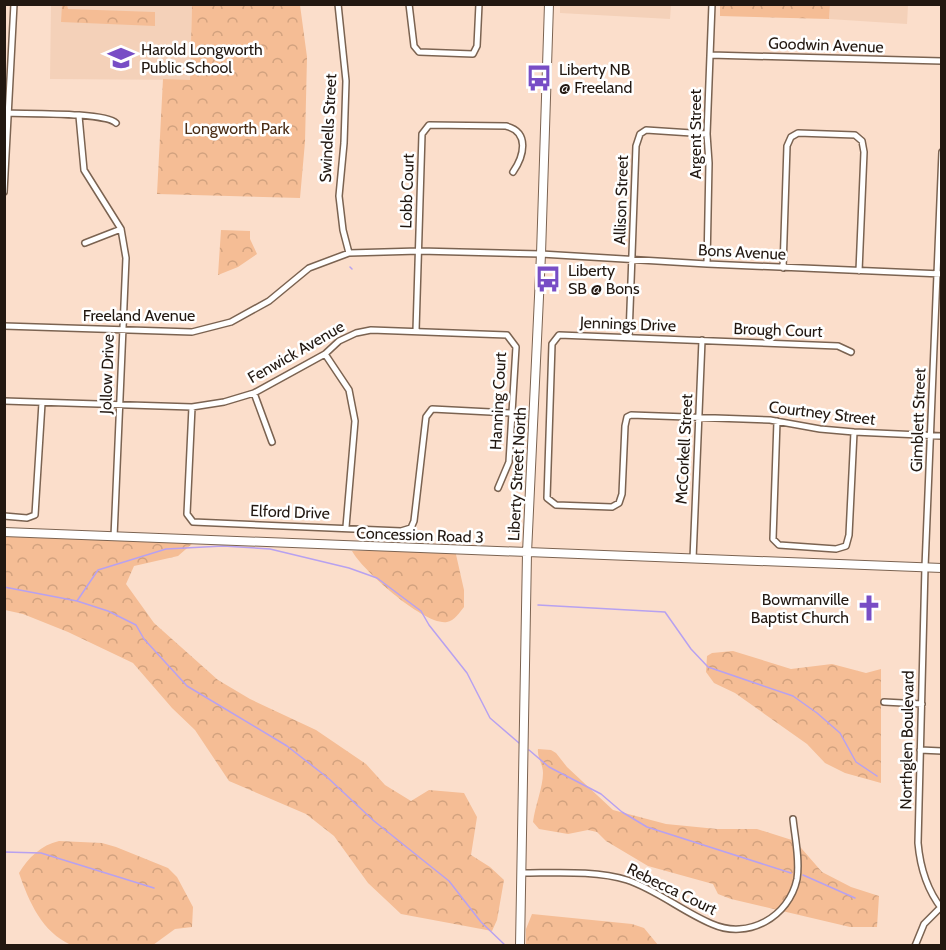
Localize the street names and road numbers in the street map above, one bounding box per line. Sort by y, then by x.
street label: Goodwin Avenue [768,33,884,57]
street label: Swindells Street [316,72,340,183]
street label: Argent Street [686,88,705,179]
street label: Lobb Court [396,152,418,229]
street label: Allison Street [610,154,632,245]
street label: Bons Avenue [697,240,787,264]
street label: Freeland Avenue [83,306,195,325]
street label: Jennings Drive [579,313,676,335]
street label: Fenwick Avenue [244,317,348,387]
street label: Brough Court [733,319,823,341]
street label: Jollow Drive [96,334,118,415]
street label: Hanning Court [486,351,510,450]
street label: Gimblett Street [907,367,929,472]
street label: McCorkell Street [672,393,696,505]
street label: Courtney Street [768,397,877,429]
street label: Liberty Street North [504,406,530,542]
street label: Elford Drive [250,501,330,523]
street label: Concession Road 3 [356,523,484,547]
street label: Northglen Boulevard [896,670,918,810]
street label: Rebecca Court [624,859,721,919]

